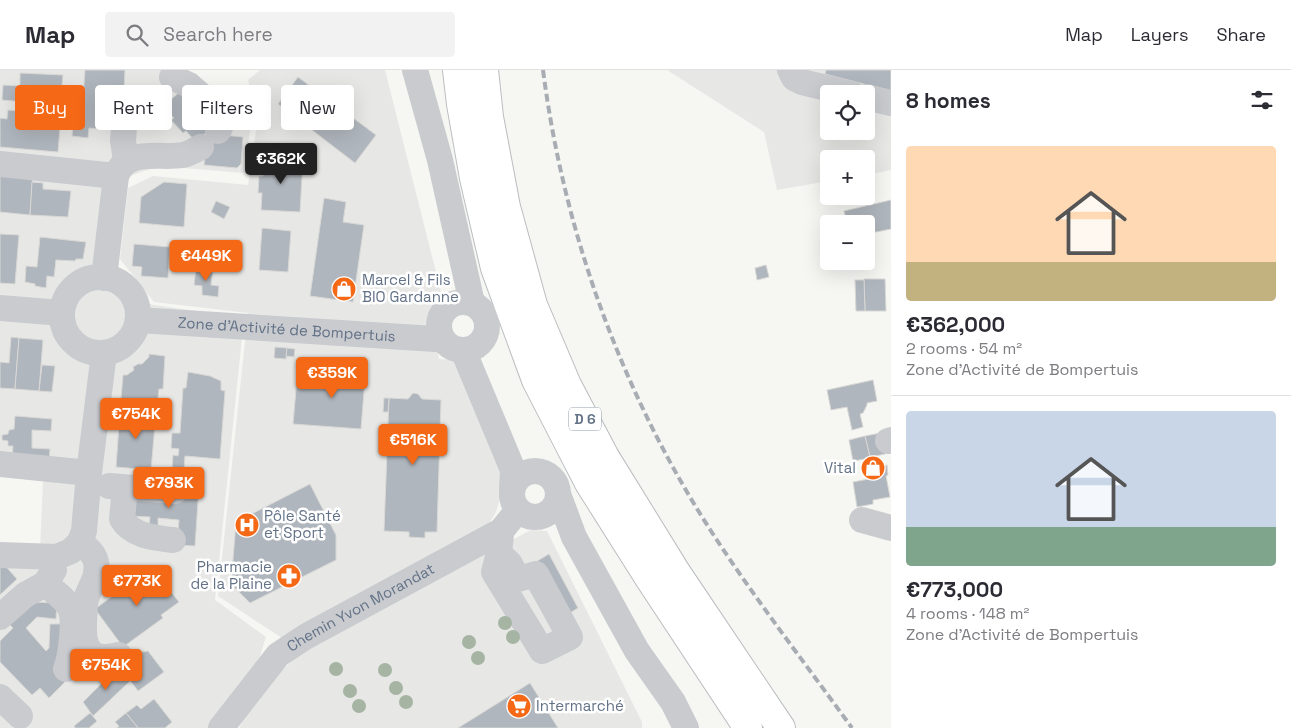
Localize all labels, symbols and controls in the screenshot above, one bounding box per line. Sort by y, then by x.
search box [105,12,455,57]
text: Map [25,19,75,50]
icon: search [123,21,151,49]
text: Search here [163,22,273,47]
text: Map [1065,23,1103,46]
text: Layers [1131,23,1188,46]
text: Share [1216,23,1266,46]
chip: Buy [15,85,85,130]
chip: Rent [95,85,172,130]
chip: Filters [182,85,271,130]
chip: New [281,85,354,130]
map controls [820,85,875,270]
button: locate [820,85,875,140]
icon: filters [1248,86,1276,114]
text: 8 homes [906,87,991,114]
pin: €362K [246,142,316,185]
text: €362K [256,148,306,169]
button: + [820,150,875,205]
icon: home [1046,178,1136,268]
button: − [820,215,875,270]
pin: €449K [171,240,241,282]
text: €449K [180,245,232,266]
place label: Marcel & Fils BIO Gardanne [362,270,459,306]
shop icon: Marcel & Fils BIO Gardanne [331,276,357,302]
text: €362,000 [906,311,1005,338]
street label: Zone d'Activité de Bompertuis [177,313,396,345]
text: 2 rooms · 54 m² [906,338,1022,359]
pin: €359K [297,356,367,399]
text: Zone d'Activité de Bompertuis [906,359,1138,380]
text: €359K [307,362,357,383]
pin: €754K [101,398,171,440]
text: €754K [111,403,161,424]
road number: D 6 [569,408,601,430]
pin: €516K [378,424,448,466]
text: €516K [389,429,437,450]
icon: home [1046,444,1136,534]
shop icon: Vital [860,455,886,481]
place label: Vital [824,458,856,477]
pin: €793K [134,466,204,509]
text: €793K [144,472,194,493]
place label: Pôle Santé et Sport [264,506,341,542]
hospital icon: Pôle Santé et Sport [234,512,260,538]
place label: Pharmacie de la Plaine [190,557,272,593]
street label: Chemin Yvon Morandat [283,559,438,656]
pharmacy icon: Pharmacie de la Plaine [276,563,302,589]
pin: €773K [102,564,172,607]
text: €773K [113,570,161,591]
text: €773,000 [906,576,1003,603]
text: 4 rooms · 148 m² [906,603,1029,624]
text: Zone d'Activité de Bompertuis [906,624,1138,645]
pin: €754K [71,648,141,691]
text: €754K [81,654,131,675]
supermarket icon: Intermarché [506,693,532,719]
place label: Intermarché [536,696,624,715]

